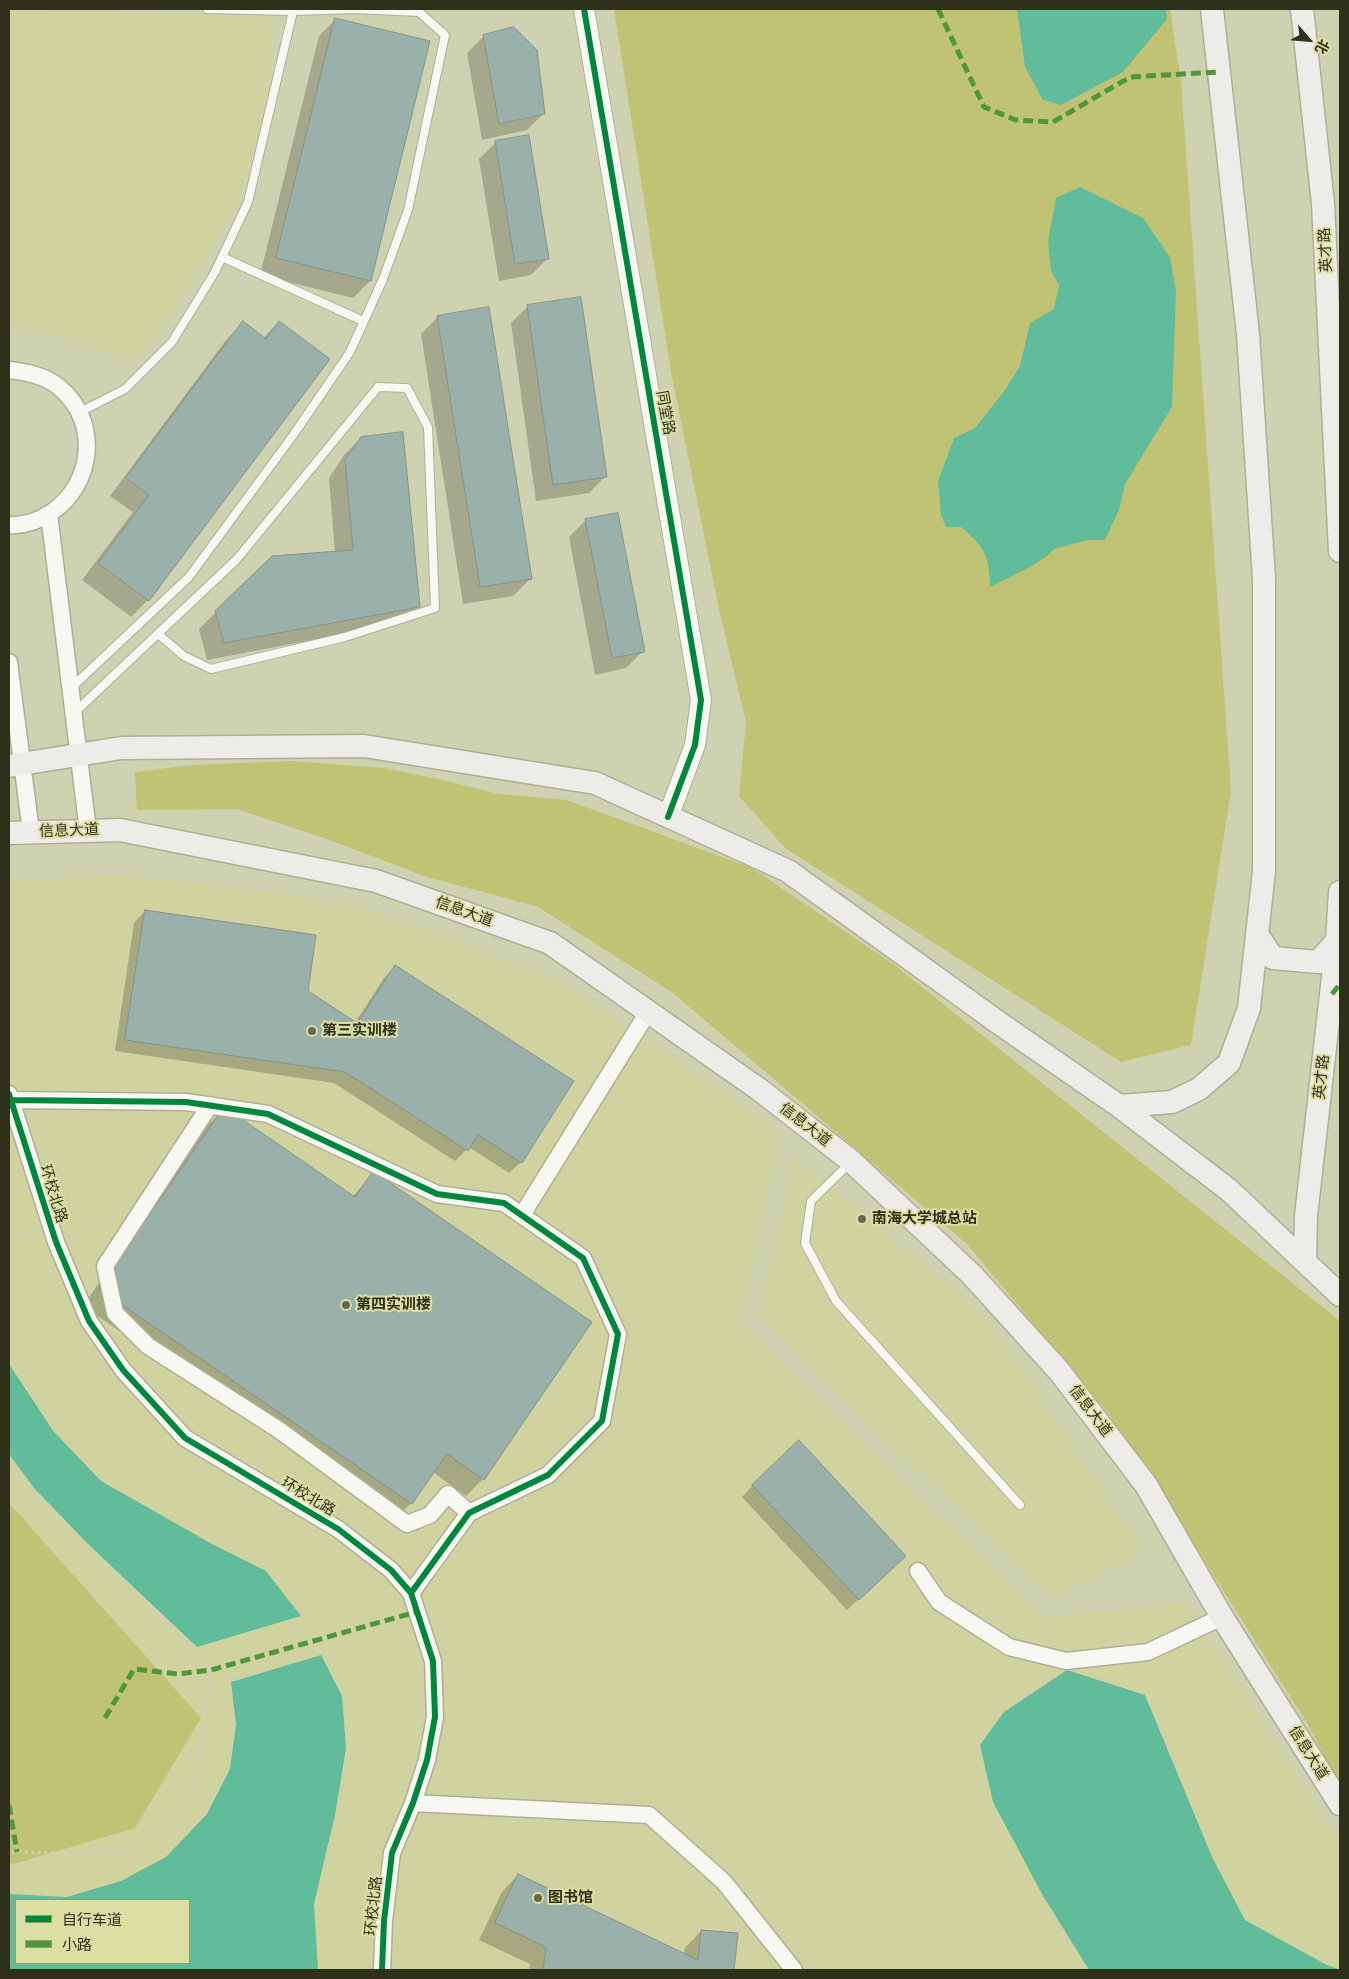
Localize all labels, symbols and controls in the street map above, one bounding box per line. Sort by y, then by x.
north arrow [1284,15,1334,65]
text: 北 [1312,37,1333,57]
street label: 英才路 [1316,227,1336,273]
street label: 同堂路 [652,389,678,437]
street label: 信息大道 [39,821,99,841]
street label: 信息大道 [433,893,495,931]
place label: 第三实训楼 [322,1022,397,1040]
marker: 第三实训楼 [306,1025,318,1037]
street label: 英才路 [1311,1054,1333,1100]
street label: 信息大道 [776,1099,834,1151]
street label: 环校北路 [36,1163,70,1225]
place label: 南海大学城总站 [872,1210,977,1228]
marker: 南海大学城总站 [856,1213,868,1225]
place label: 第四实训楼 [356,1296,431,1314]
marker: 第四实训楼 [340,1299,352,1311]
street label: 信息大道 [1065,1382,1115,1440]
street label: 环校北路 [278,1474,338,1520]
street label: 信息大道 [1284,1723,1332,1783]
street label: 环校北路 [362,1875,386,1937]
place label: 图书馆 [548,1889,593,1907]
marker: 图书馆 [532,1892,544,1904]
legend [15,1899,190,1964]
text: 自行车道 [62,1911,122,1928]
text: 小路 [62,1936,92,1953]

